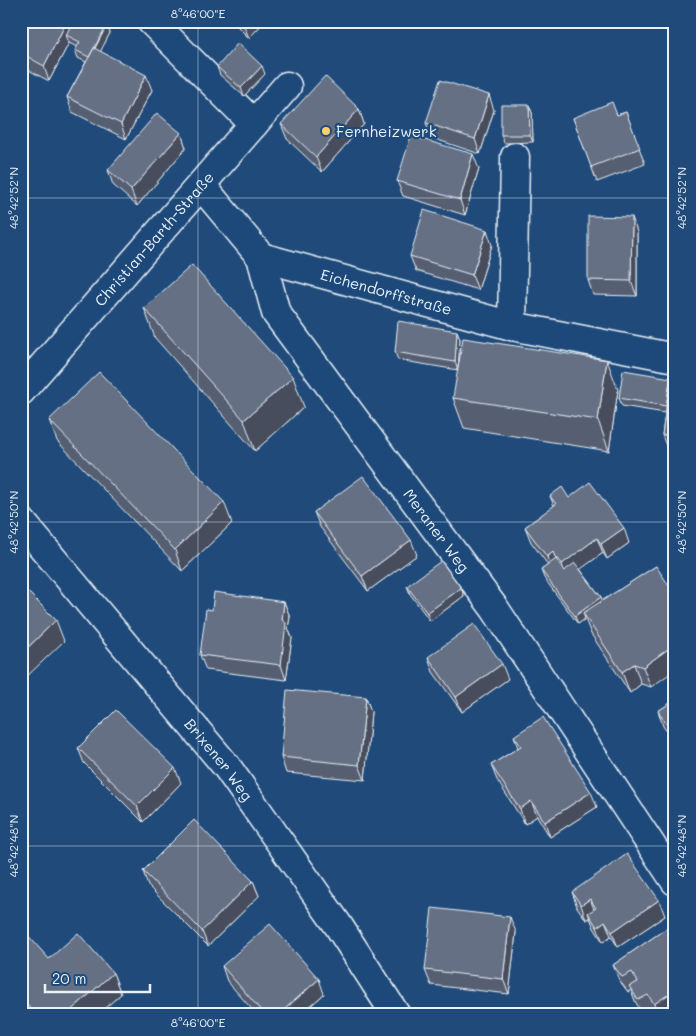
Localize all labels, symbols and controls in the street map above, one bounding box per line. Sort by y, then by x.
text: 8°46'00"E [171,5,225,21]
place label: Fernheizwerk [336,121,437,141]
marker: Fernheizwerk [320,125,332,137]
text: 48°42'52"N [5,167,21,229]
street label: Christian-Barth-Straße [90,167,218,310]
text: 48°42'52"N [673,167,689,229]
street label: Eichendorffstraße [318,264,454,319]
street label: Meraner Weg [399,484,475,576]
text: 48°42'50"N [5,491,21,553]
text: 48°42'50"N [673,491,689,553]
street label: Brixener Weg [180,714,258,805]
text: 48°42'48"N [5,815,21,877]
text: 48°42'48"N [673,815,689,877]
scale bar [45,961,150,993]
text: 20 m [52,968,86,988]
text: 8°46'00"E [171,1014,225,1030]

